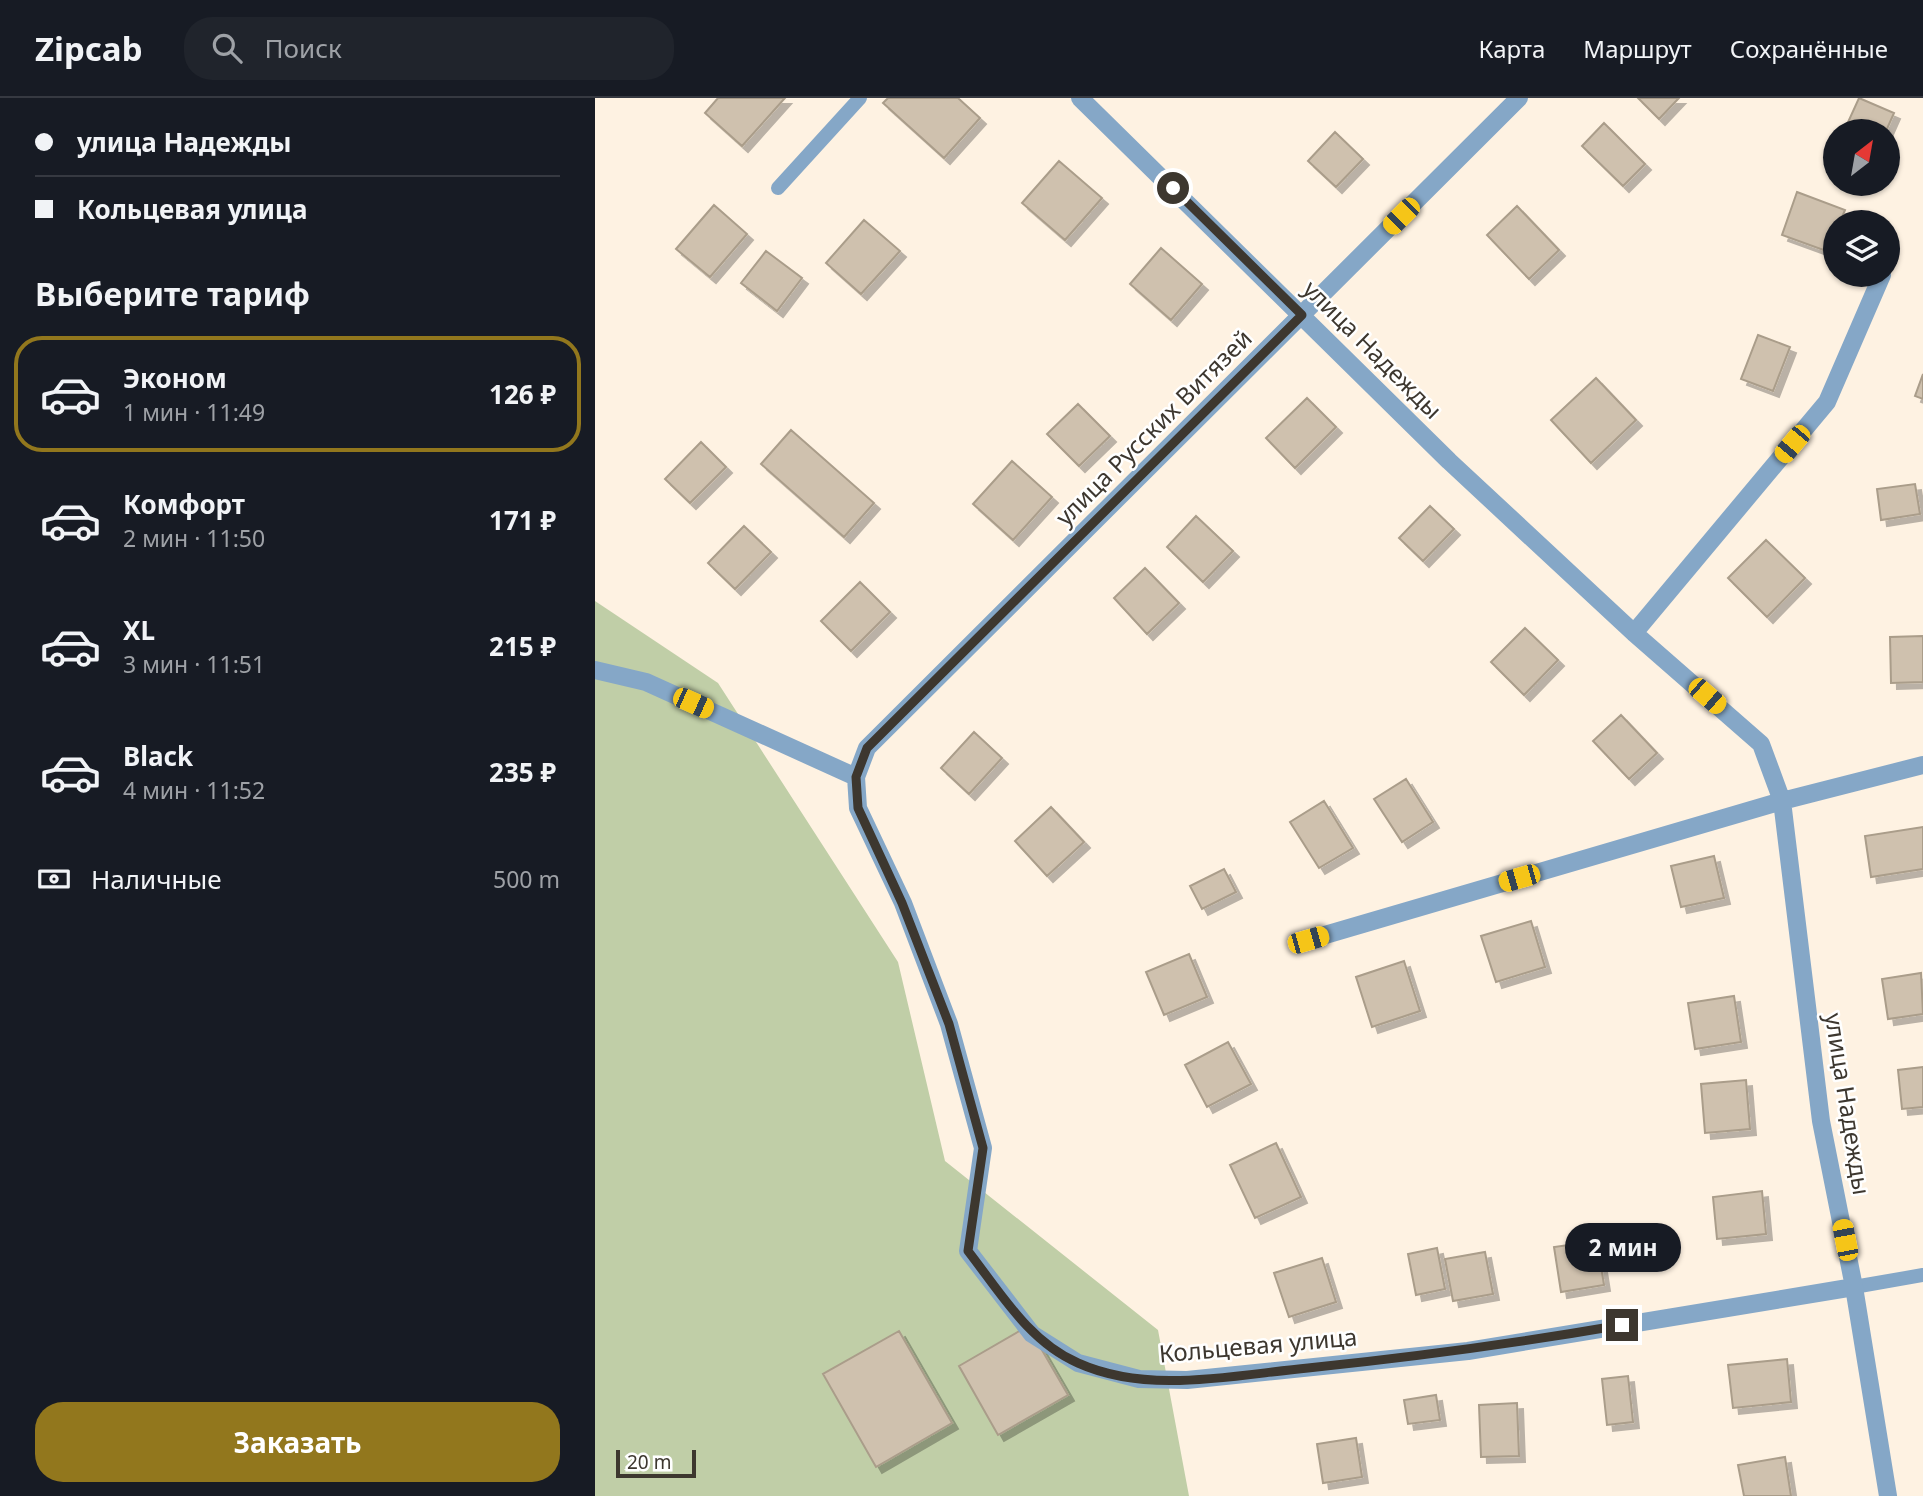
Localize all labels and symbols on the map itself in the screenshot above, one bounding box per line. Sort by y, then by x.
north arrow [1823,119,1901,196]
route start [1157,172,1189,204]
car [1379,194,1424,238]
street label: улица Надежды [1296,272,1450,426]
street label: улица Русских Витязей [1047,321,1258,532]
car [1771,421,1814,467]
car [1685,674,1730,718]
car [670,685,717,721]
car [1496,862,1543,894]
car [1285,924,1332,956]
street label: улица Надежды [1818,1010,1879,1197]
car [1831,1217,1860,1263]
callout: 2 мин [1564,1224,1680,1272]
route end [1606,1309,1638,1341]
street label: Кольцевая улица [1157,1319,1358,1370]
scale bar [616,1447,697,1479]

